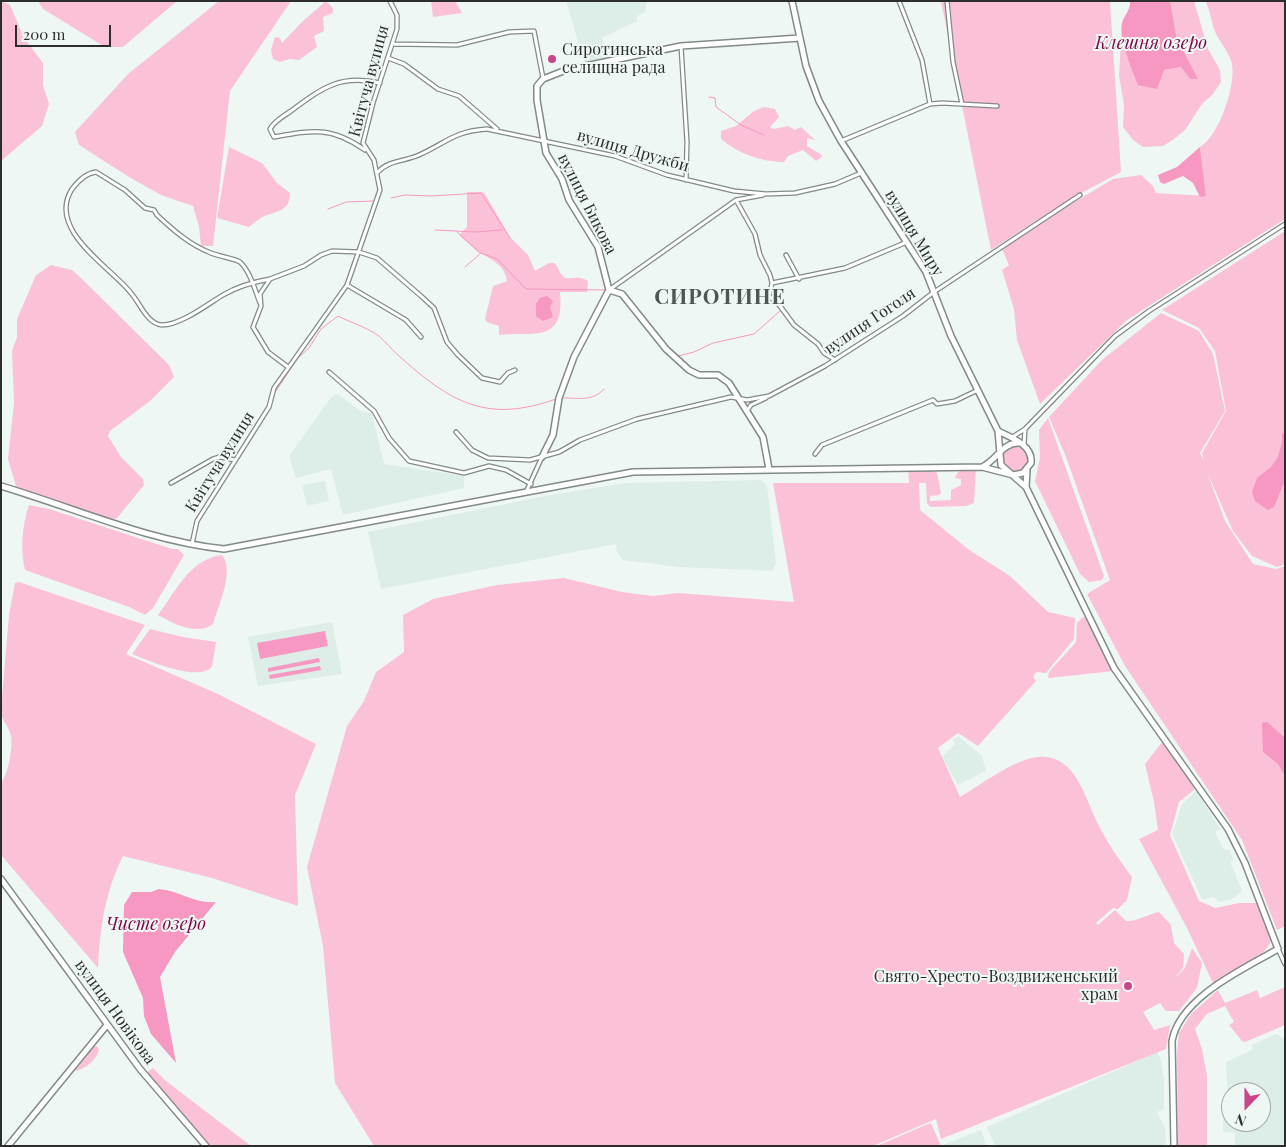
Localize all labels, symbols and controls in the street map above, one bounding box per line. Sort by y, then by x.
scale bar [18,15,114,47]
street label: Квітуча вулиця [345,23,393,139]
text: 200 m [23,24,65,44]
water label: Клешня озеро [1095,32,1207,54]
place label: Сиротинська селищна рада [562,40,665,78]
marker: Сиротинська селищна рада [546,53,558,65]
street label: вулиця Дружби [575,126,691,176]
street label: вулиця Бикова [553,151,621,257]
street label: вулиця Миру [881,186,947,280]
district label: СИРОТИНЕ [653,284,787,310]
street label: вулиця Гоголя [821,284,919,358]
street label: Квітуча вулиця [182,408,258,516]
water label: Чисте озеро [106,913,206,935]
street label: вулиця Новікова [71,956,159,1068]
place label: Свято-Хресто-Воздвиженський храм [874,967,1118,1005]
marker: Свято-Хресто-Воздвиженський храм [1122,980,1134,992]
north arrow [1221,1082,1271,1132]
text: N [1232,1110,1249,1131]

